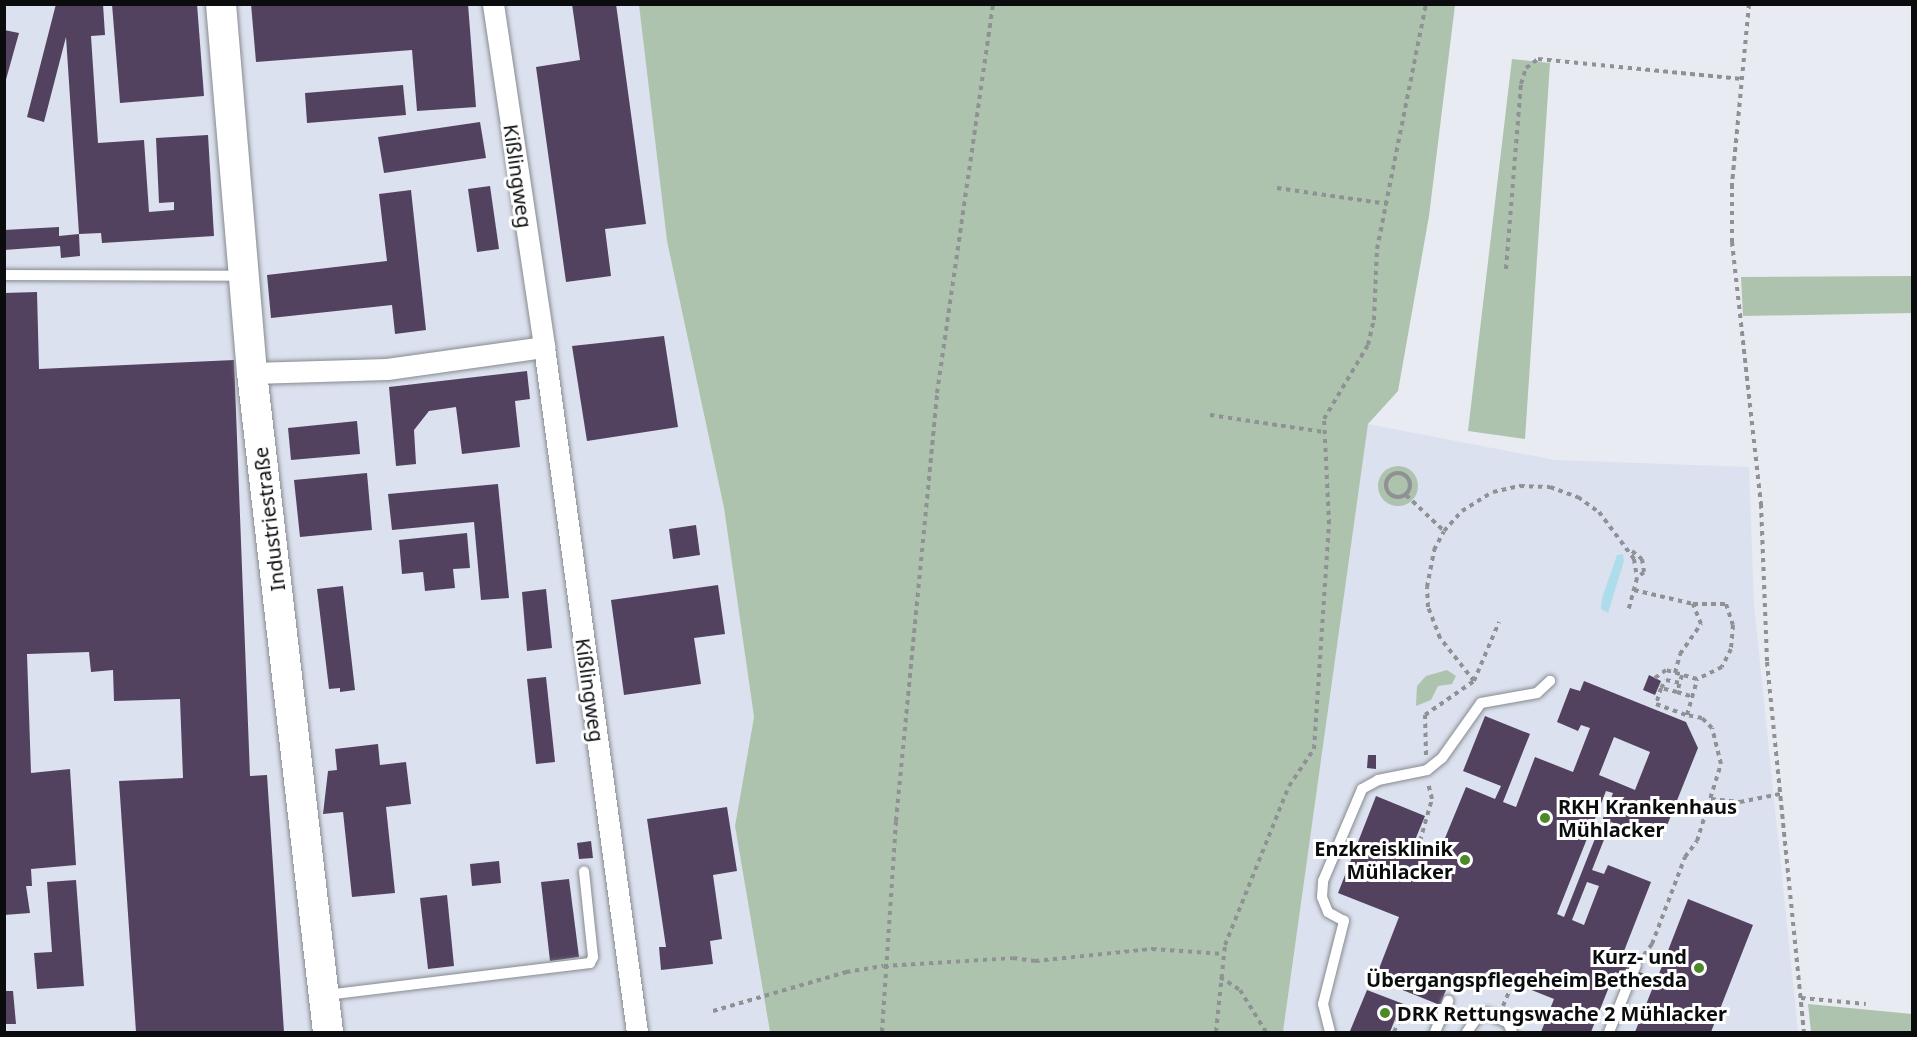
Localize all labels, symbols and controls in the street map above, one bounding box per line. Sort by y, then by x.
street label: Kißlingweg [499,123,537,229]
street label: Industriestraße [248,446,290,592]
street label: Kißlingweg [571,637,609,743]
place label: RKH Krankenhaus Mühlacker [1558,795,1737,842]
marker: RKH Krankenhaus Mühlacker [1536,809,1554,827]
place label: Enzkreisklinik Mühlacker [1314,837,1453,884]
marker: Enzkreisklinik Mühlacker [1458,853,1472,867]
place label: Kurz- und Übergangspflegeheim Bethesda [1366,945,1687,992]
marker: Kurz- und Übergangspflegeheim Bethesda [1692,961,1706,975]
place label: DRK Rettungswache 2 Mühlacker [1397,1001,1727,1025]
marker: DRK Rettungswache 2 Mühlacker [1378,1006,1392,1020]

